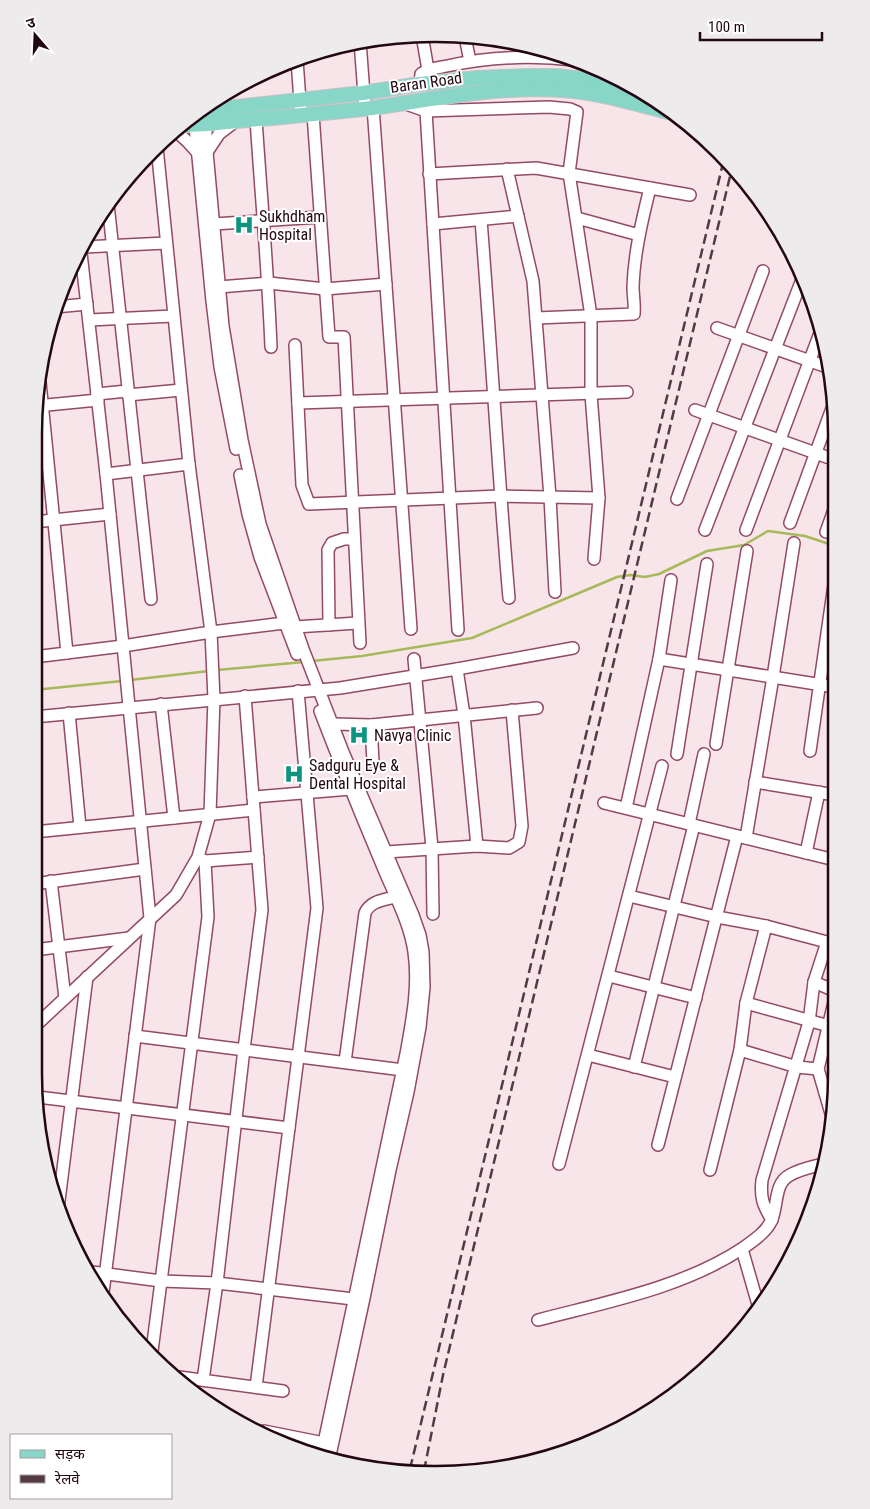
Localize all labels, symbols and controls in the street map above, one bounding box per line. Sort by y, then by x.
north arrow [10,10,60,60]
scale bar [700,10,822,42]
text: उ [24,14,38,32]
text: 100 m [708,18,745,36]
street label: Baran Road [389,68,463,97]
place label: Sukhdham Hospital [259,207,325,244]
hospital icon: Sukhdham Hospital [233,214,255,236]
hospital icon: Navya Clinic [348,724,370,746]
place label: Navya Clinic [374,726,451,745]
place label: Sadguru Eye & Dental Hospital [309,756,406,793]
hospital icon: Sadguru Eye & Dental Hospital [283,763,305,785]
legend [10,1434,172,1499]
text: सड़क [55,1445,85,1463]
text: रेलवे [54,1470,80,1488]

